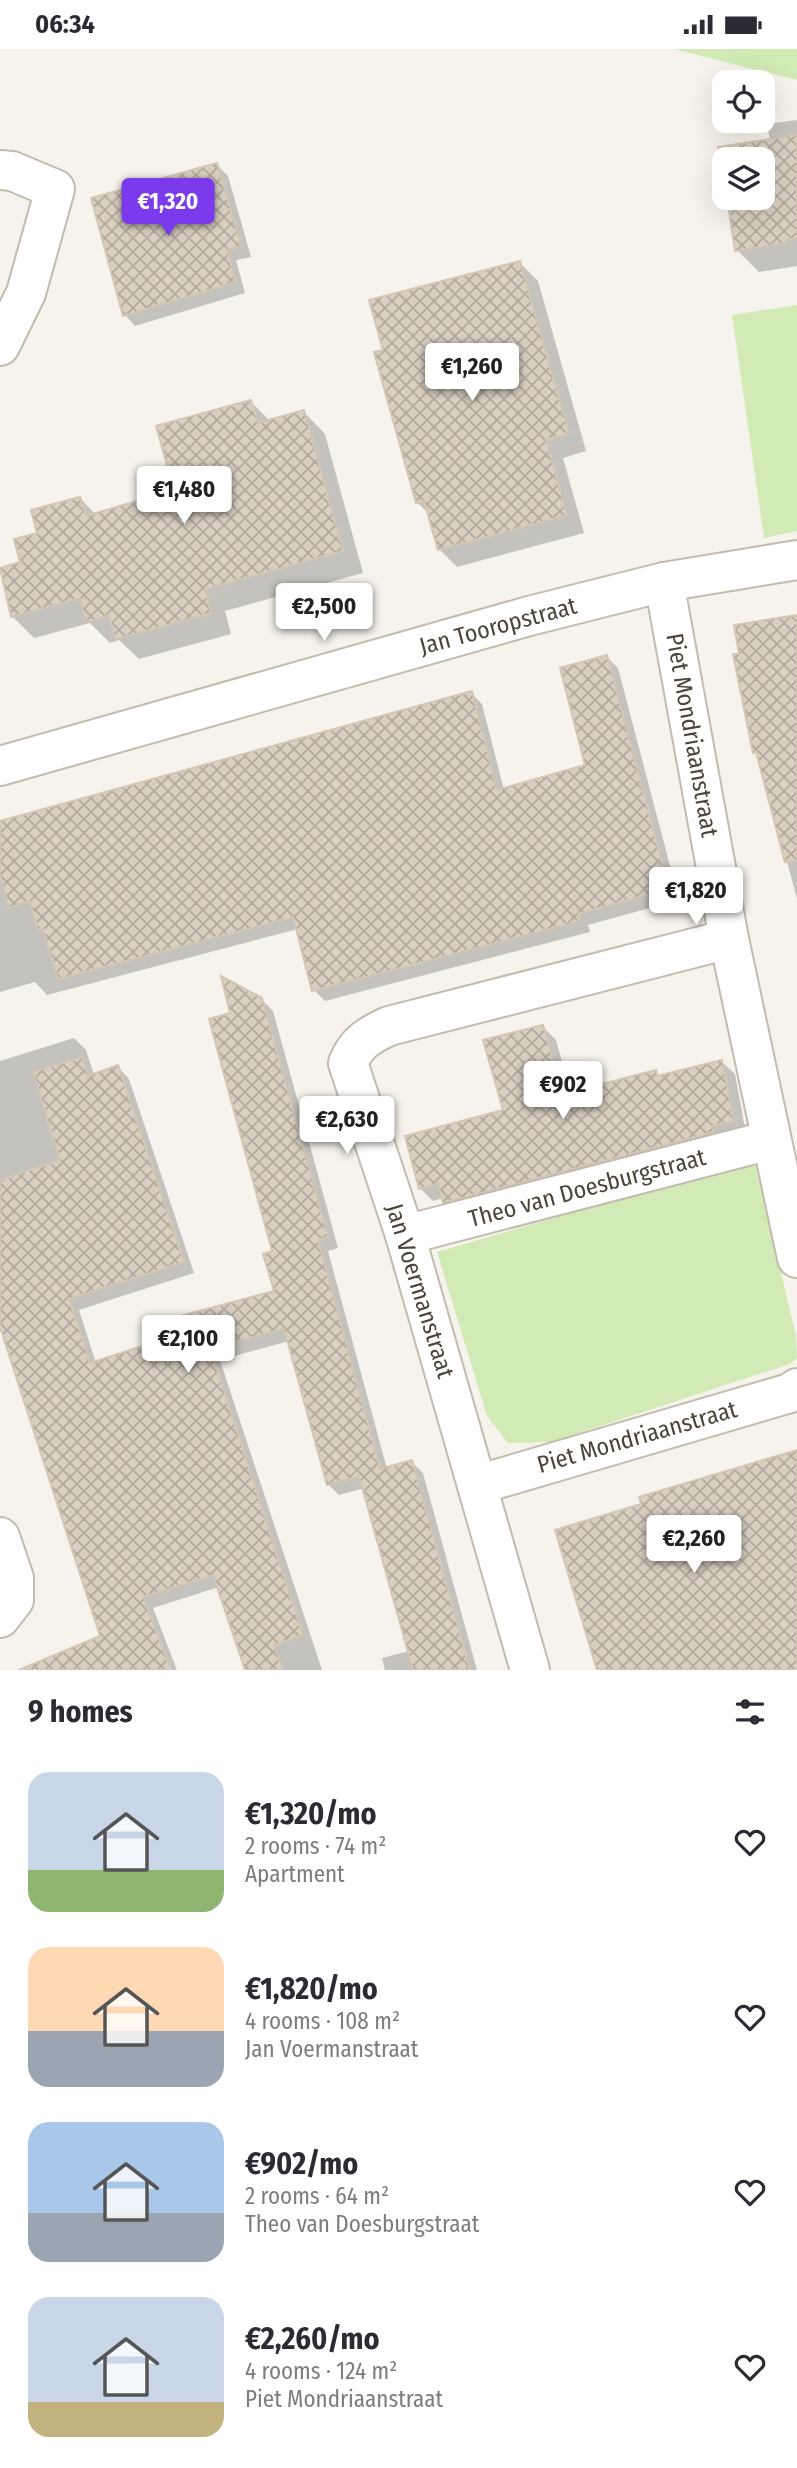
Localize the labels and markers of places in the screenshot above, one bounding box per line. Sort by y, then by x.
pin: €1,320 [111,179,225,238]
pin: €1,260 [415,343,529,403]
pin: €1,480 [127,467,241,526]
pin: €2,500 [267,583,381,643]
pin: €1,820 [639,867,753,927]
pin: €902 [522,1061,604,1121]
pin: €2,630 [290,1097,404,1156]
pin: €2,100 [131,1315,245,1375]
pin: €2,260 [637,1515,751,1575]

